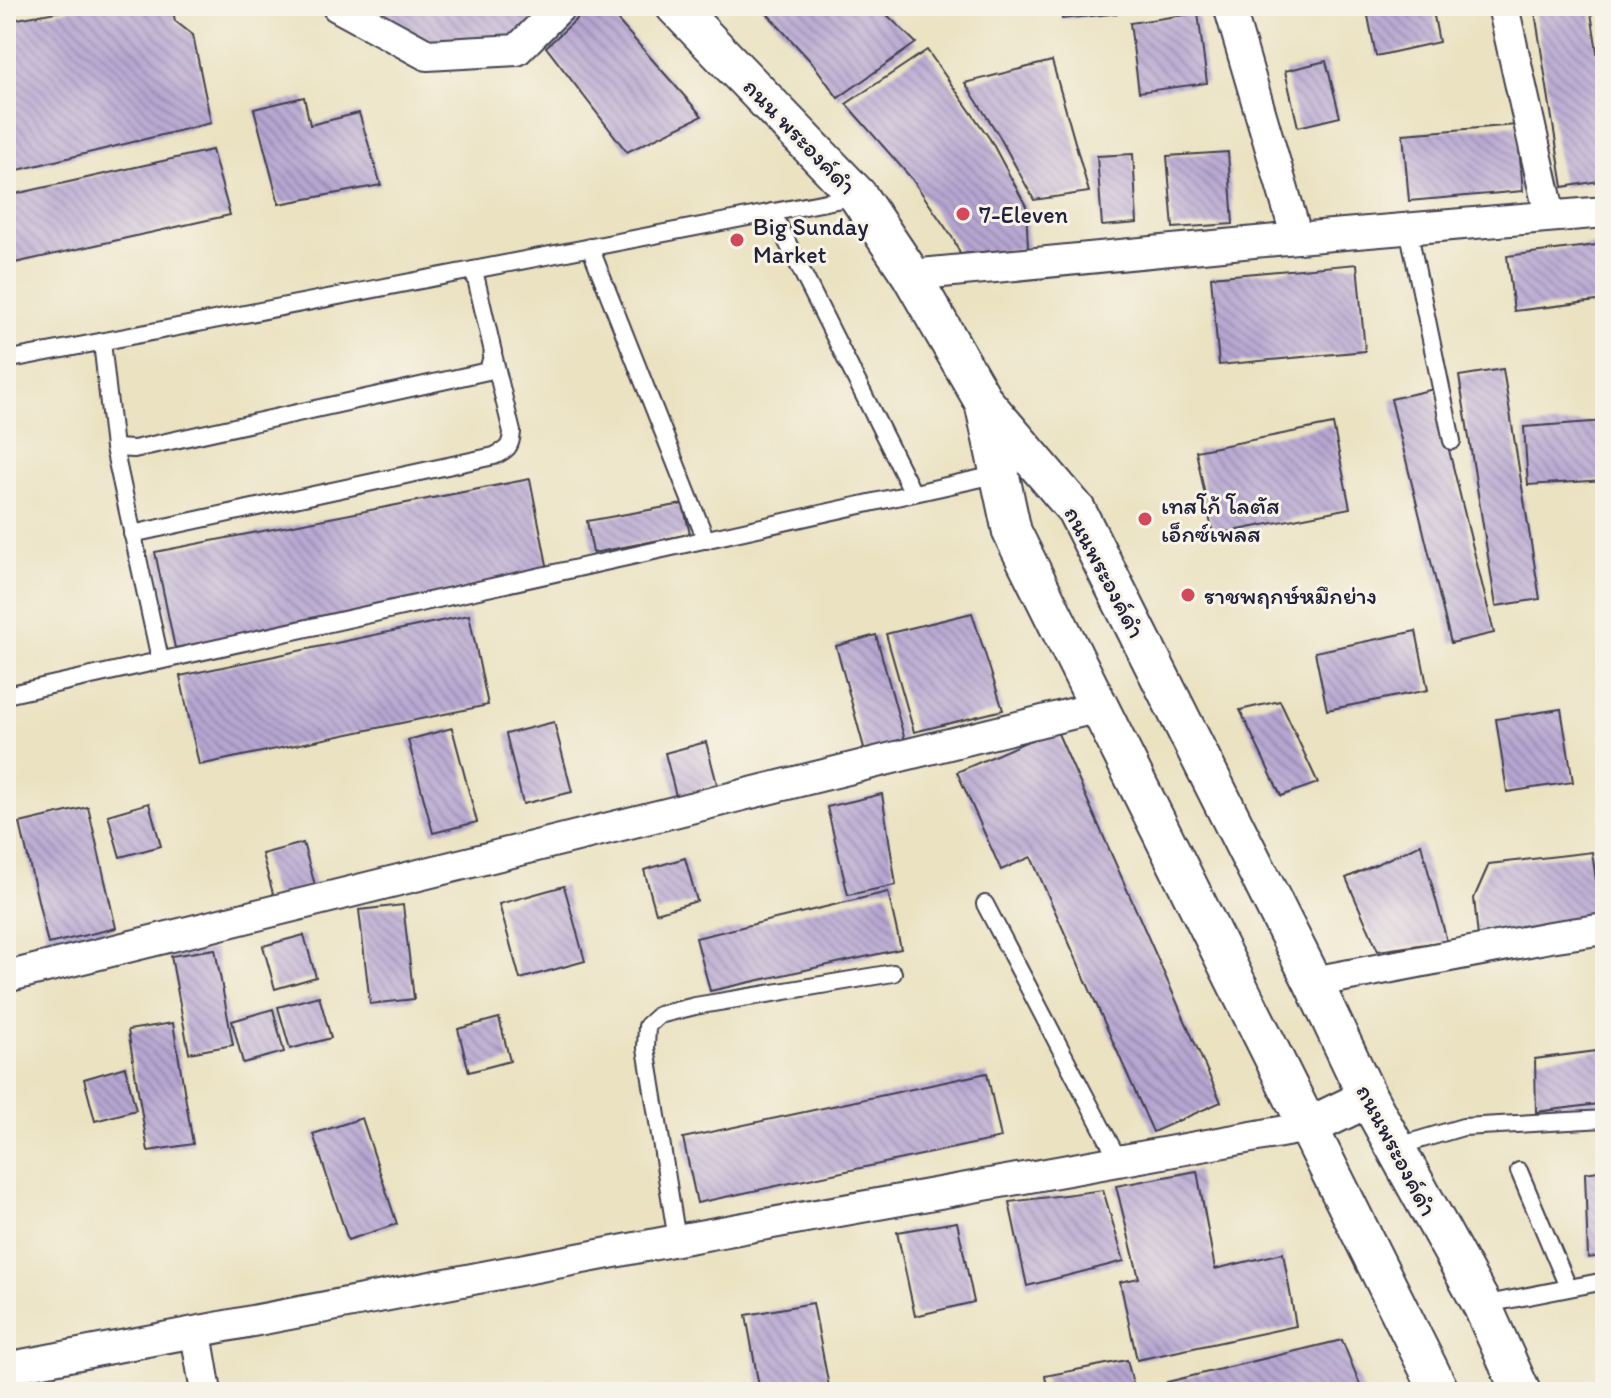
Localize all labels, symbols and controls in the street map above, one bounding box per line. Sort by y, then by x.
street label: ถนน พระองค์ดำ [737,72,863,200]
place label: 7-Eleven [979,200,1069,229]
marker: 7-Eleven [954,205,972,223]
place label: Big Sunday Market [753,212,869,269]
marker: Big Sunday Market [728,231,746,249]
place label: เทสโก้ โลตัส เอ็กซ์เพลส [1161,491,1280,548]
street label: ถนนพระองค์ดำ [1058,501,1152,643]
marker: เทสโก้ โลตัส เอ็กซ์เพลส [1136,510,1154,528]
place label: ราชพฤกษ์หมึกย่าง [1204,581,1377,610]
marker: ราชพฤกษ์หมึกย่าง [1179,586,1197,604]
street label: ถนนพระองค์ดำ [1350,1079,1444,1221]

